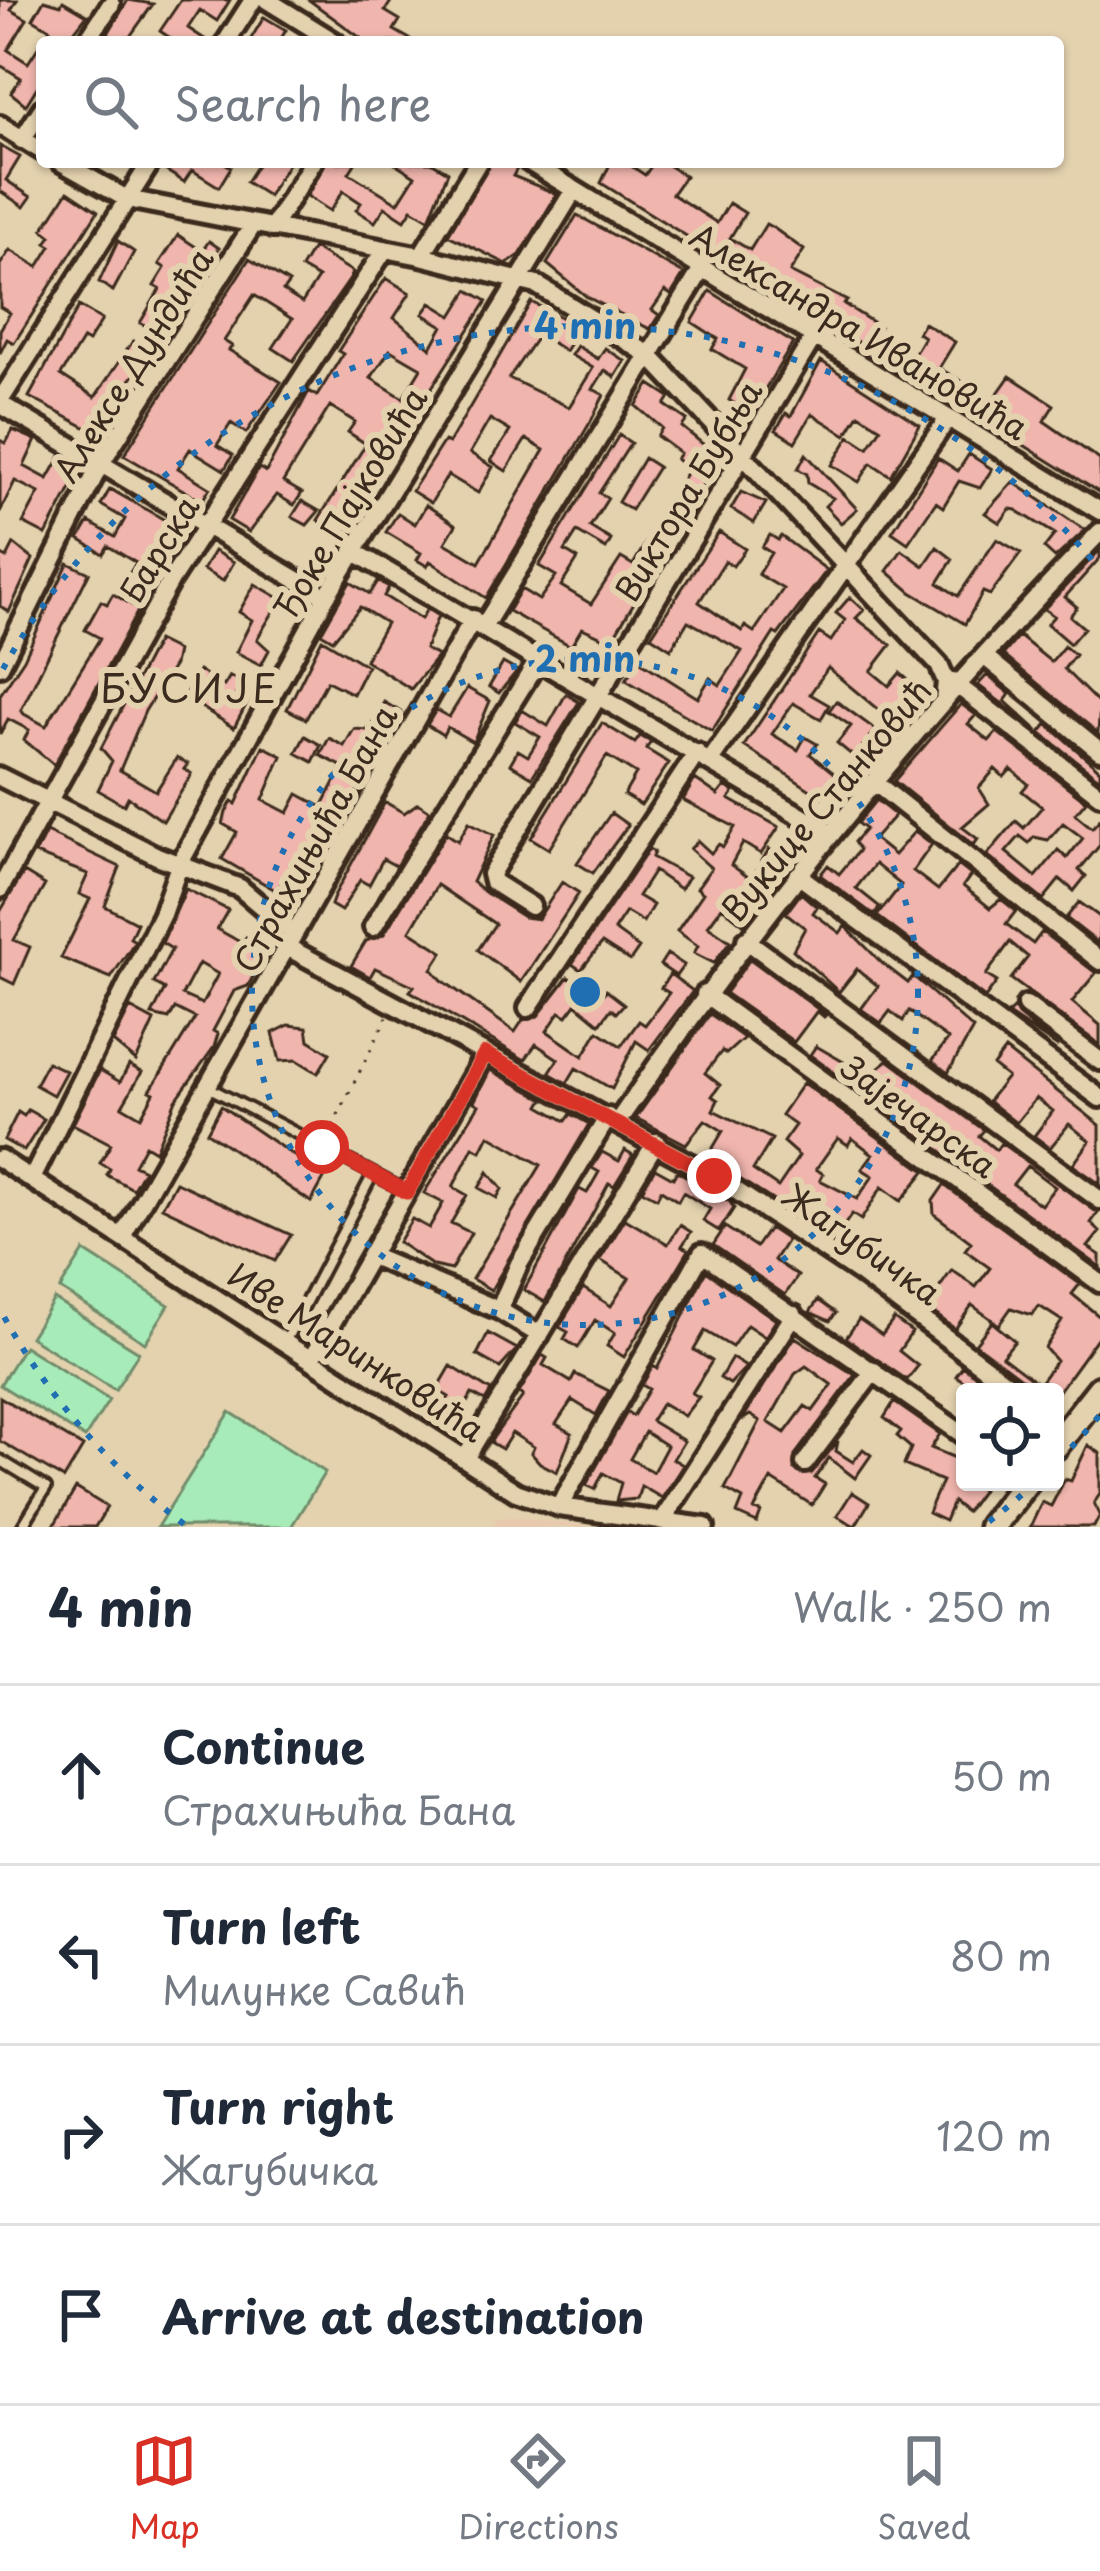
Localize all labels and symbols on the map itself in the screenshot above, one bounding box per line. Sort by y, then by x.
street label: Александра Ивановића [682,209,1039,451]
street label: Алексе Дундића [40,237,224,491]
text: 4 min [534,297,636,351]
street label: Виктора Бубња [601,369,773,610]
street label: Ђоке Пајковића [260,376,438,627]
street label: Барска [106,485,211,611]
text: 2 min [535,630,635,684]
district label: БУСИЈЕ [100,657,280,716]
street label: Вукице Станковић [708,667,942,931]
street label: Страхињића Бана [220,695,408,981]
centre of rings [564,971,606,1013]
street label: Зајечарска [831,1041,1009,1189]
route start [295,1120,349,1174]
route end [687,1149,741,1203]
street label: Жагубичка [773,1170,952,1316]
street label: Иве Маринковића [219,1249,496,1453]

